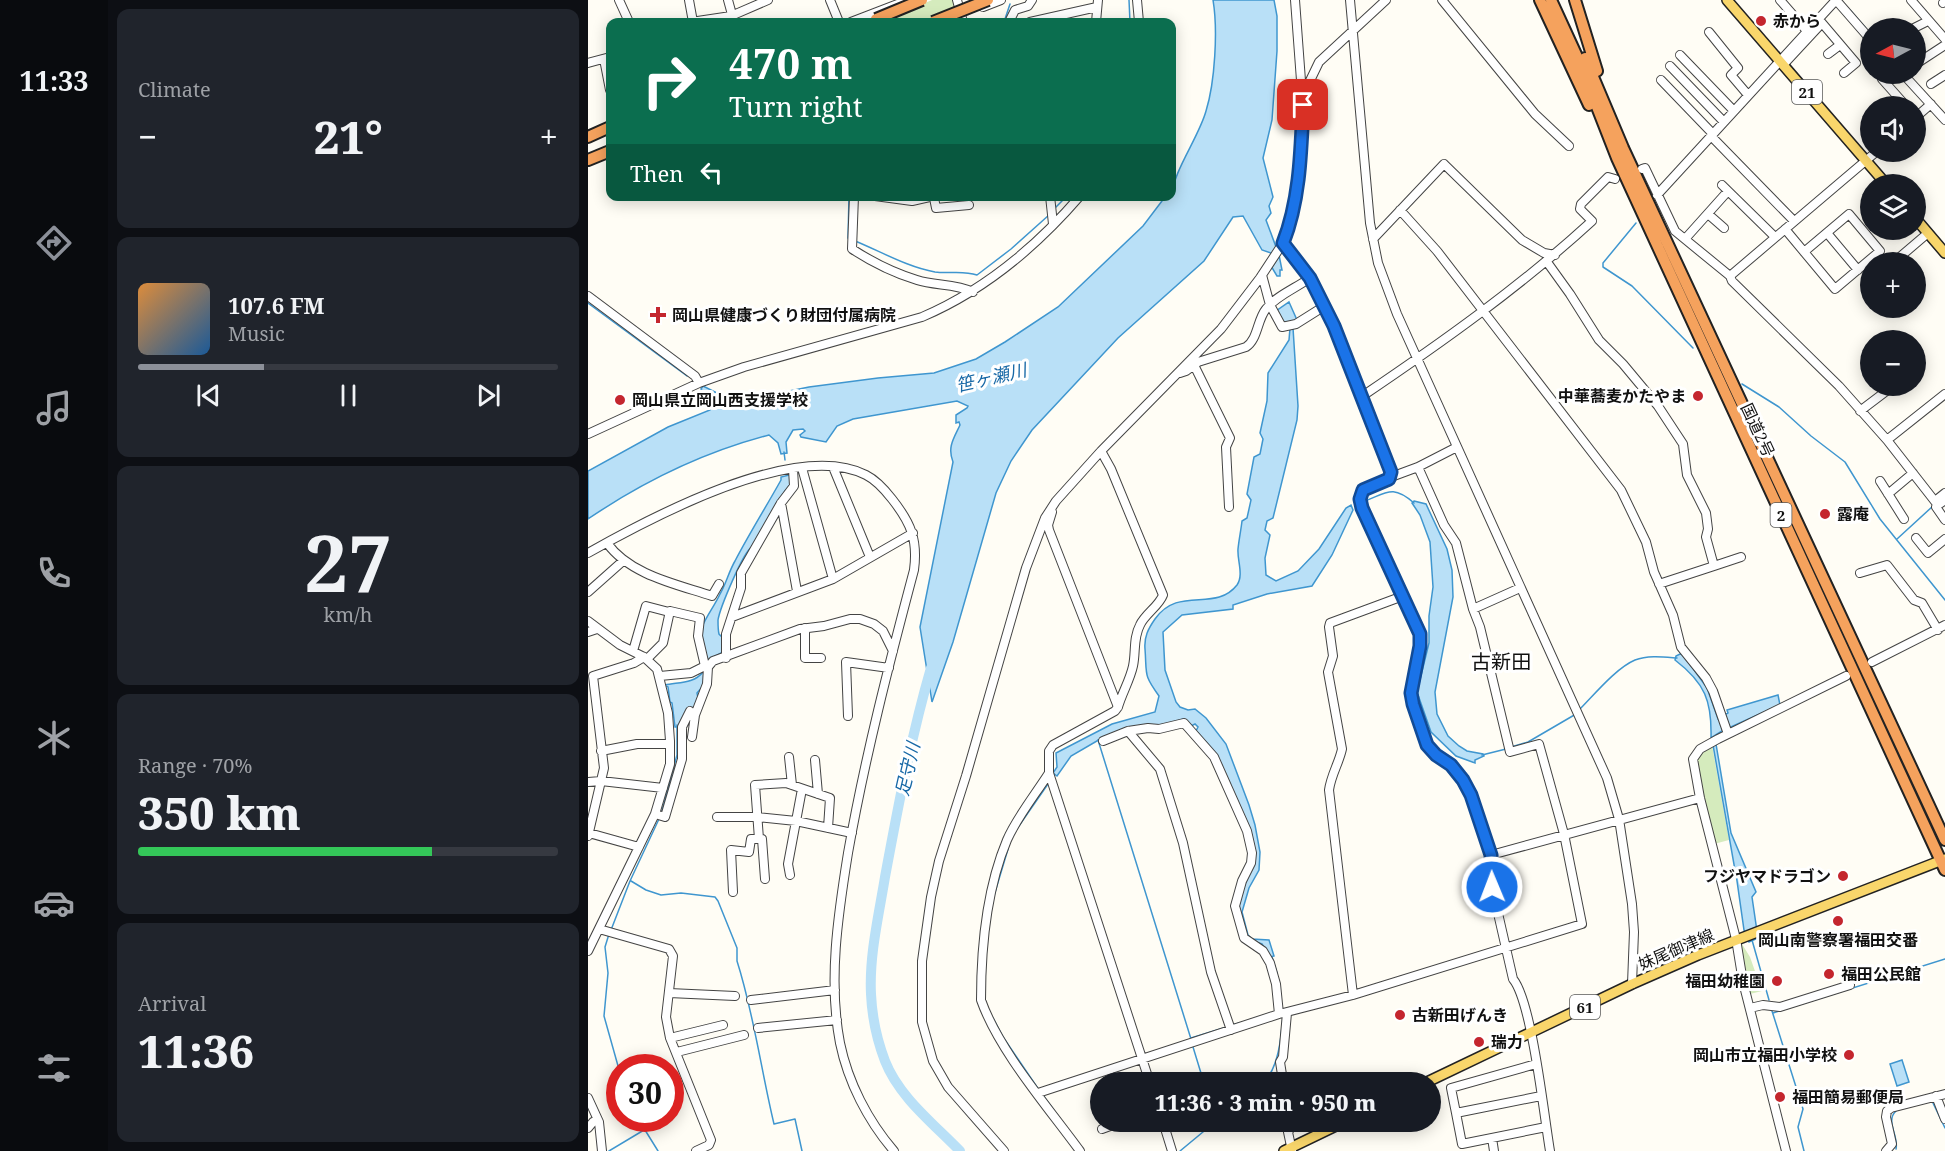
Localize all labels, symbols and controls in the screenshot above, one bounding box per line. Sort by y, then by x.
place label: 赤から [1773,10,1821,32]
marker: 赤から [1754,14,1768,28]
north arrow [1860,18,1926,84]
map controls [1860,18,1926,396]
text: 470 m [729,34,853,91]
icon: right [630,42,708,120]
text: 11:33 [19,62,89,99]
text: Climate [138,76,211,103]
pin [1277,79,1328,130]
road number: 21 [1792,80,1822,104]
text: Turn right [729,88,862,125]
icon: arrive [1286,88,1319,121]
button: sound [1860,96,1926,162]
text: 21° [314,106,383,167]
text: − [138,114,157,159]
text: + [540,114,558,159]
icon: left [695,156,728,189]
text: Then [630,158,683,188]
button: layers [1860,174,1926,240]
icon: directions [33,222,75,264]
button: + [1860,252,1926,318]
text: 107.6 FM [228,290,325,320]
place label: 岡山県健康づくり財団付属病院 [672,304,896,326]
marker: 岡山県健康づくり財団付属病院 [649,306,667,324]
text: Music [228,320,285,347]
button: − [1860,330,1926,396]
water label: 笹ヶ瀬川 [953,357,1031,397]
icon: previous [192,379,225,412]
icon: pause [332,379,365,412]
icon: next [472,379,505,412]
place label: 中華蕎麦かたやま [1558,385,1686,407]
icon: music [33,387,75,429]
place label: 岡山県立岡山西支援学校 [632,389,808,411]
marker: 中華蕎麦かたやま [1691,389,1705,403]
marker: 岡山県立岡山西支援学校 [613,393,627,407]
street label: 国道2号 [1736,400,1780,460]
road number: 2 [1770,503,1792,527]
place label: 露庵 [1837,503,1869,525]
marker: 露庵 [1818,507,1832,521]
text: 27 [304,509,392,615]
icon: phone [33,552,75,594]
text: km/h [323,601,373,628]
district label: 古新田 [1471,648,1531,675]
icon: climate [33,717,75,759]
water label: 足守川 [889,738,925,798]
text: Range · 70% [138,752,252,779]
text: 350 km [138,782,301,843]
position arrow [1460,855,1524,919]
place label: フジヤマドラゴン [1703,865,1831,887]
marker: フジヤマドラゴン [1836,869,1850,883]
icon: car [33,882,75,924]
marker: 岡山南警察署福田交番 [1831,914,1845,928]
street label: 妹尾御津線 [1635,923,1717,975]
place label: 岡山南警察署福田交番 [1758,929,1918,951]
place label: 福田公民館 [1841,963,1921,985]
marker: 福田公民館 [1822,967,1836,981]
place label: 福田幼稚園 [1685,970,1765,992]
marker: 福田幼稚園 [1770,974,1784,988]
text: Arrival [138,990,206,1017]
road number: 61 [1570,995,1600,1019]
place label: 古新田げんき [1412,1004,1508,1026]
marker: 古新田げんき [1393,1008,1407,1022]
text: 11:36 [138,1020,254,1081]
place label: 瑞力 [1491,1031,1523,1053]
marker: 瑞力 [1472,1035,1486,1049]
place label: 岡山市立福田小学校 [1693,1044,1837,1066]
icon: filters [33,1047,75,1089]
marker: 岡山市立福田小学校 [1842,1048,1856,1062]
speed limit sign: 30 [606,1054,684,1132]
place label: 福田簡易郵便局 [1792,1086,1904,1108]
text: 11:36 · 3 min · 950 m [1155,1087,1376,1117]
marker: 福田簡易郵便局 [1773,1090,1787,1104]

